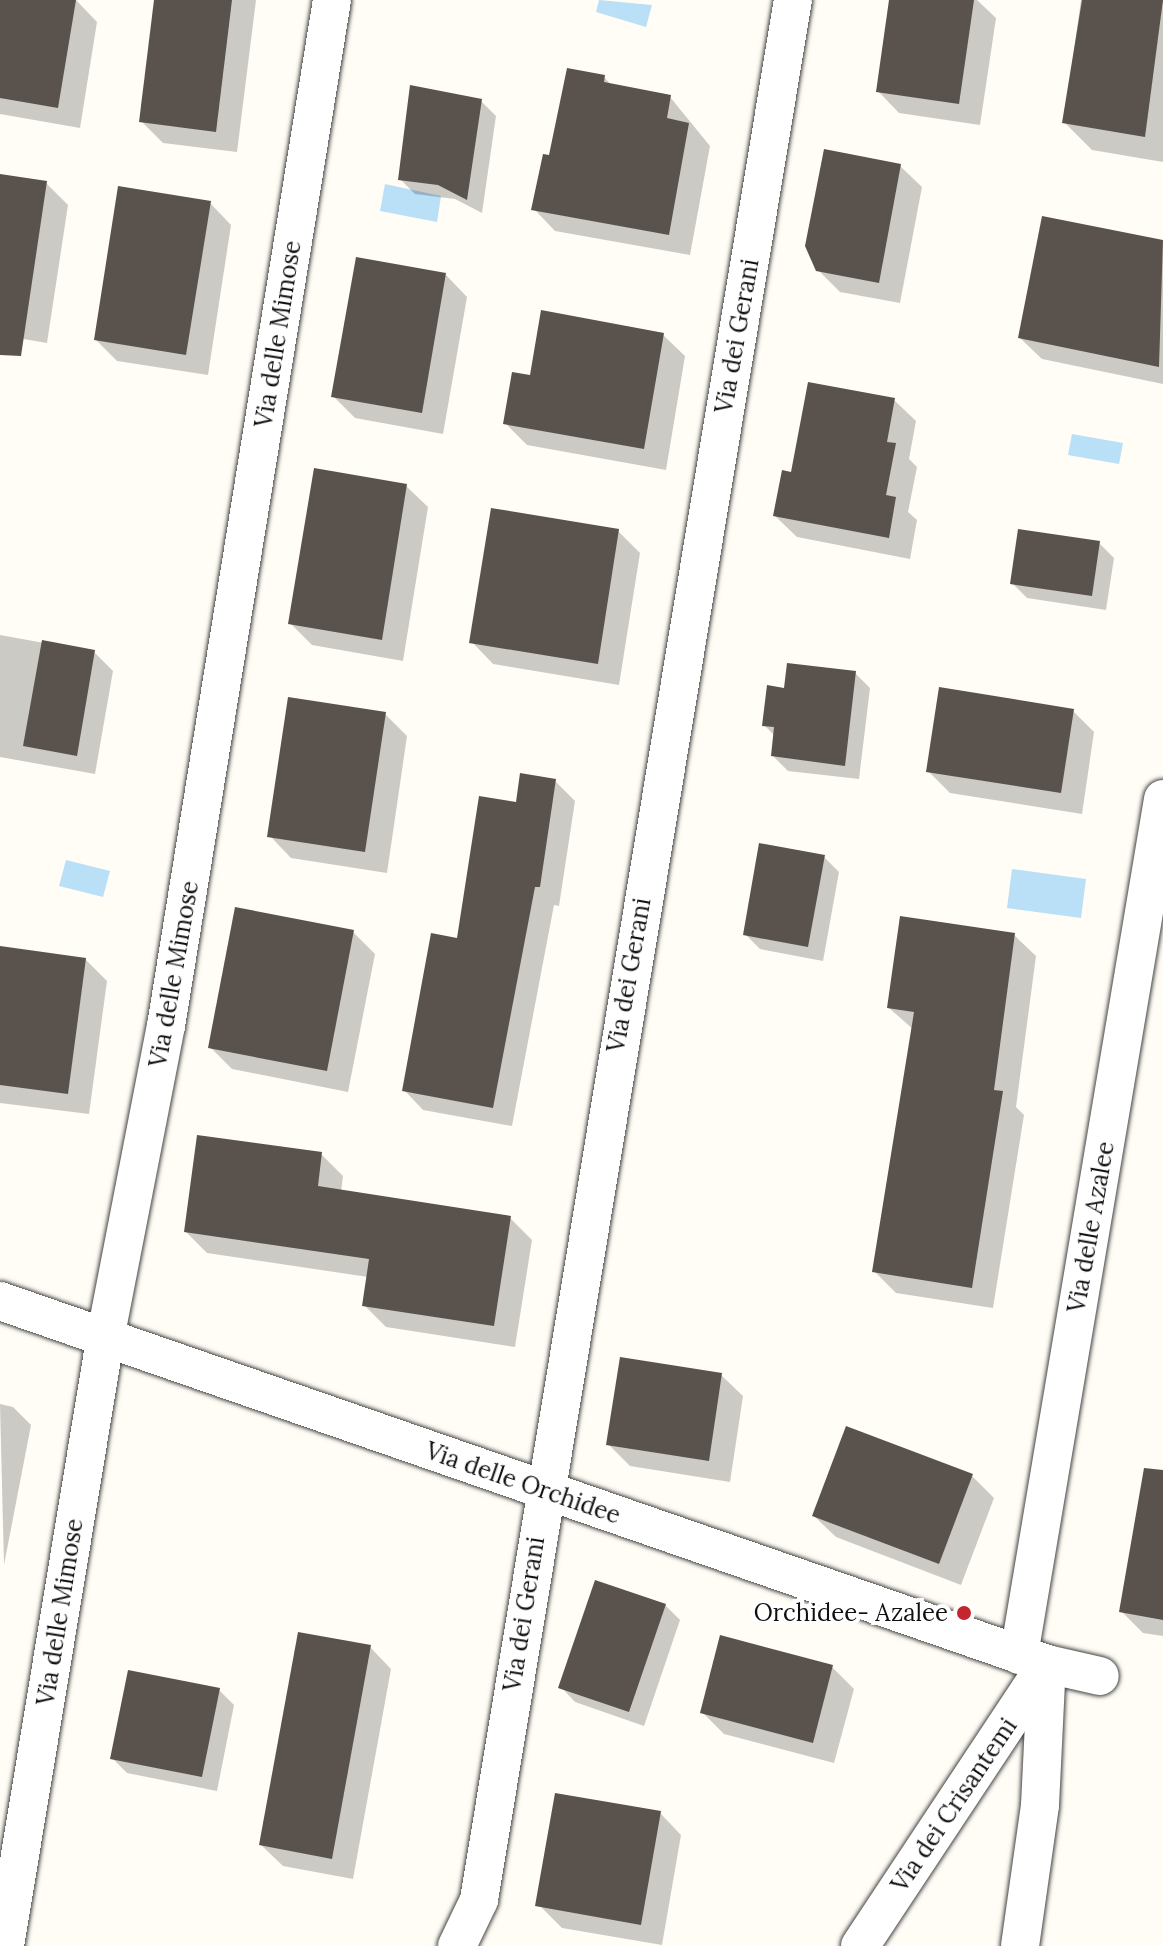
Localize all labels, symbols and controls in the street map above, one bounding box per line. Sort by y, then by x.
street label: Via delle Mimose [249,238,307,430]
street label: Via dei Gerani [709,257,765,415]
street label: Via delle Mimose [143,878,205,1070]
street label: Via dei Gerani [601,896,657,1054]
street label: Via delle Azalee [1062,1139,1120,1315]
street label: Via delle Orchidee [422,1436,624,1530]
street label: Via delle Mimose [31,1516,89,1708]
street label: Via dei Gerani [498,1535,550,1693]
place label: Orchidee- Azalee [754,1599,948,1627]
marker: Orchidee- Azalee [955,1604,973,1622]
street label: Via dei Crisantemi [885,1713,1023,1897]

